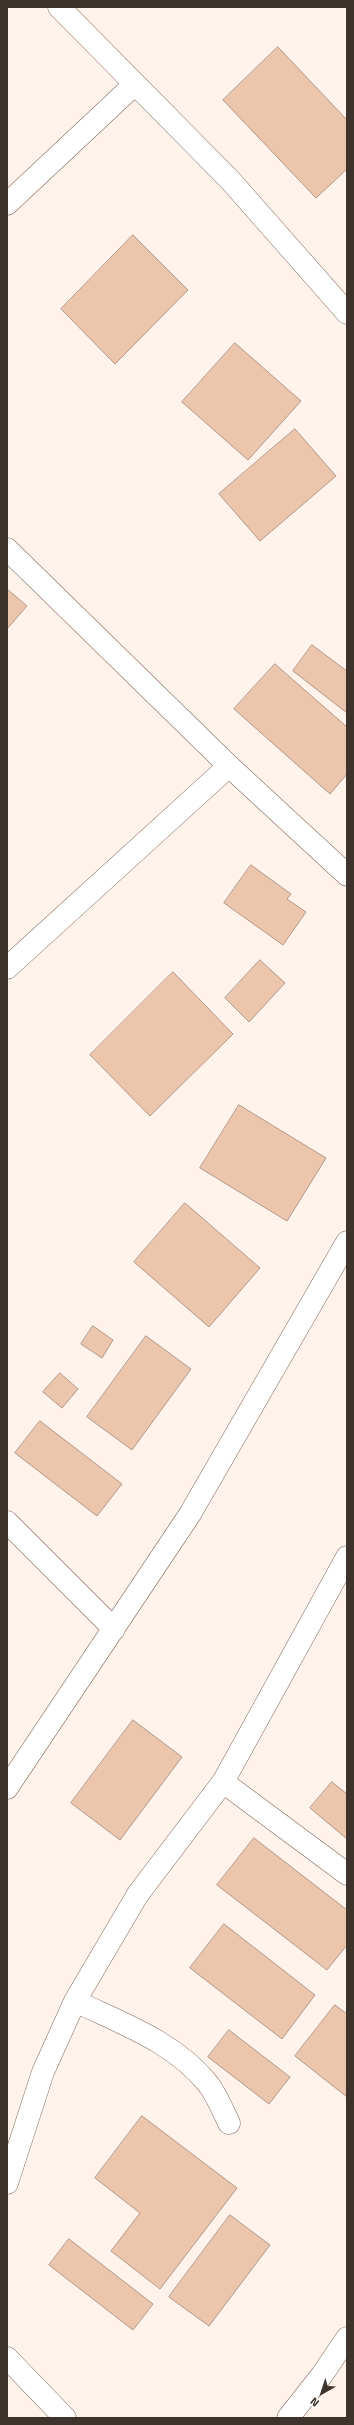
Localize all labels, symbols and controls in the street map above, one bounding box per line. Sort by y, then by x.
north arrow [302,2373,342,2413]
text: N [306,2394,322,2411]

